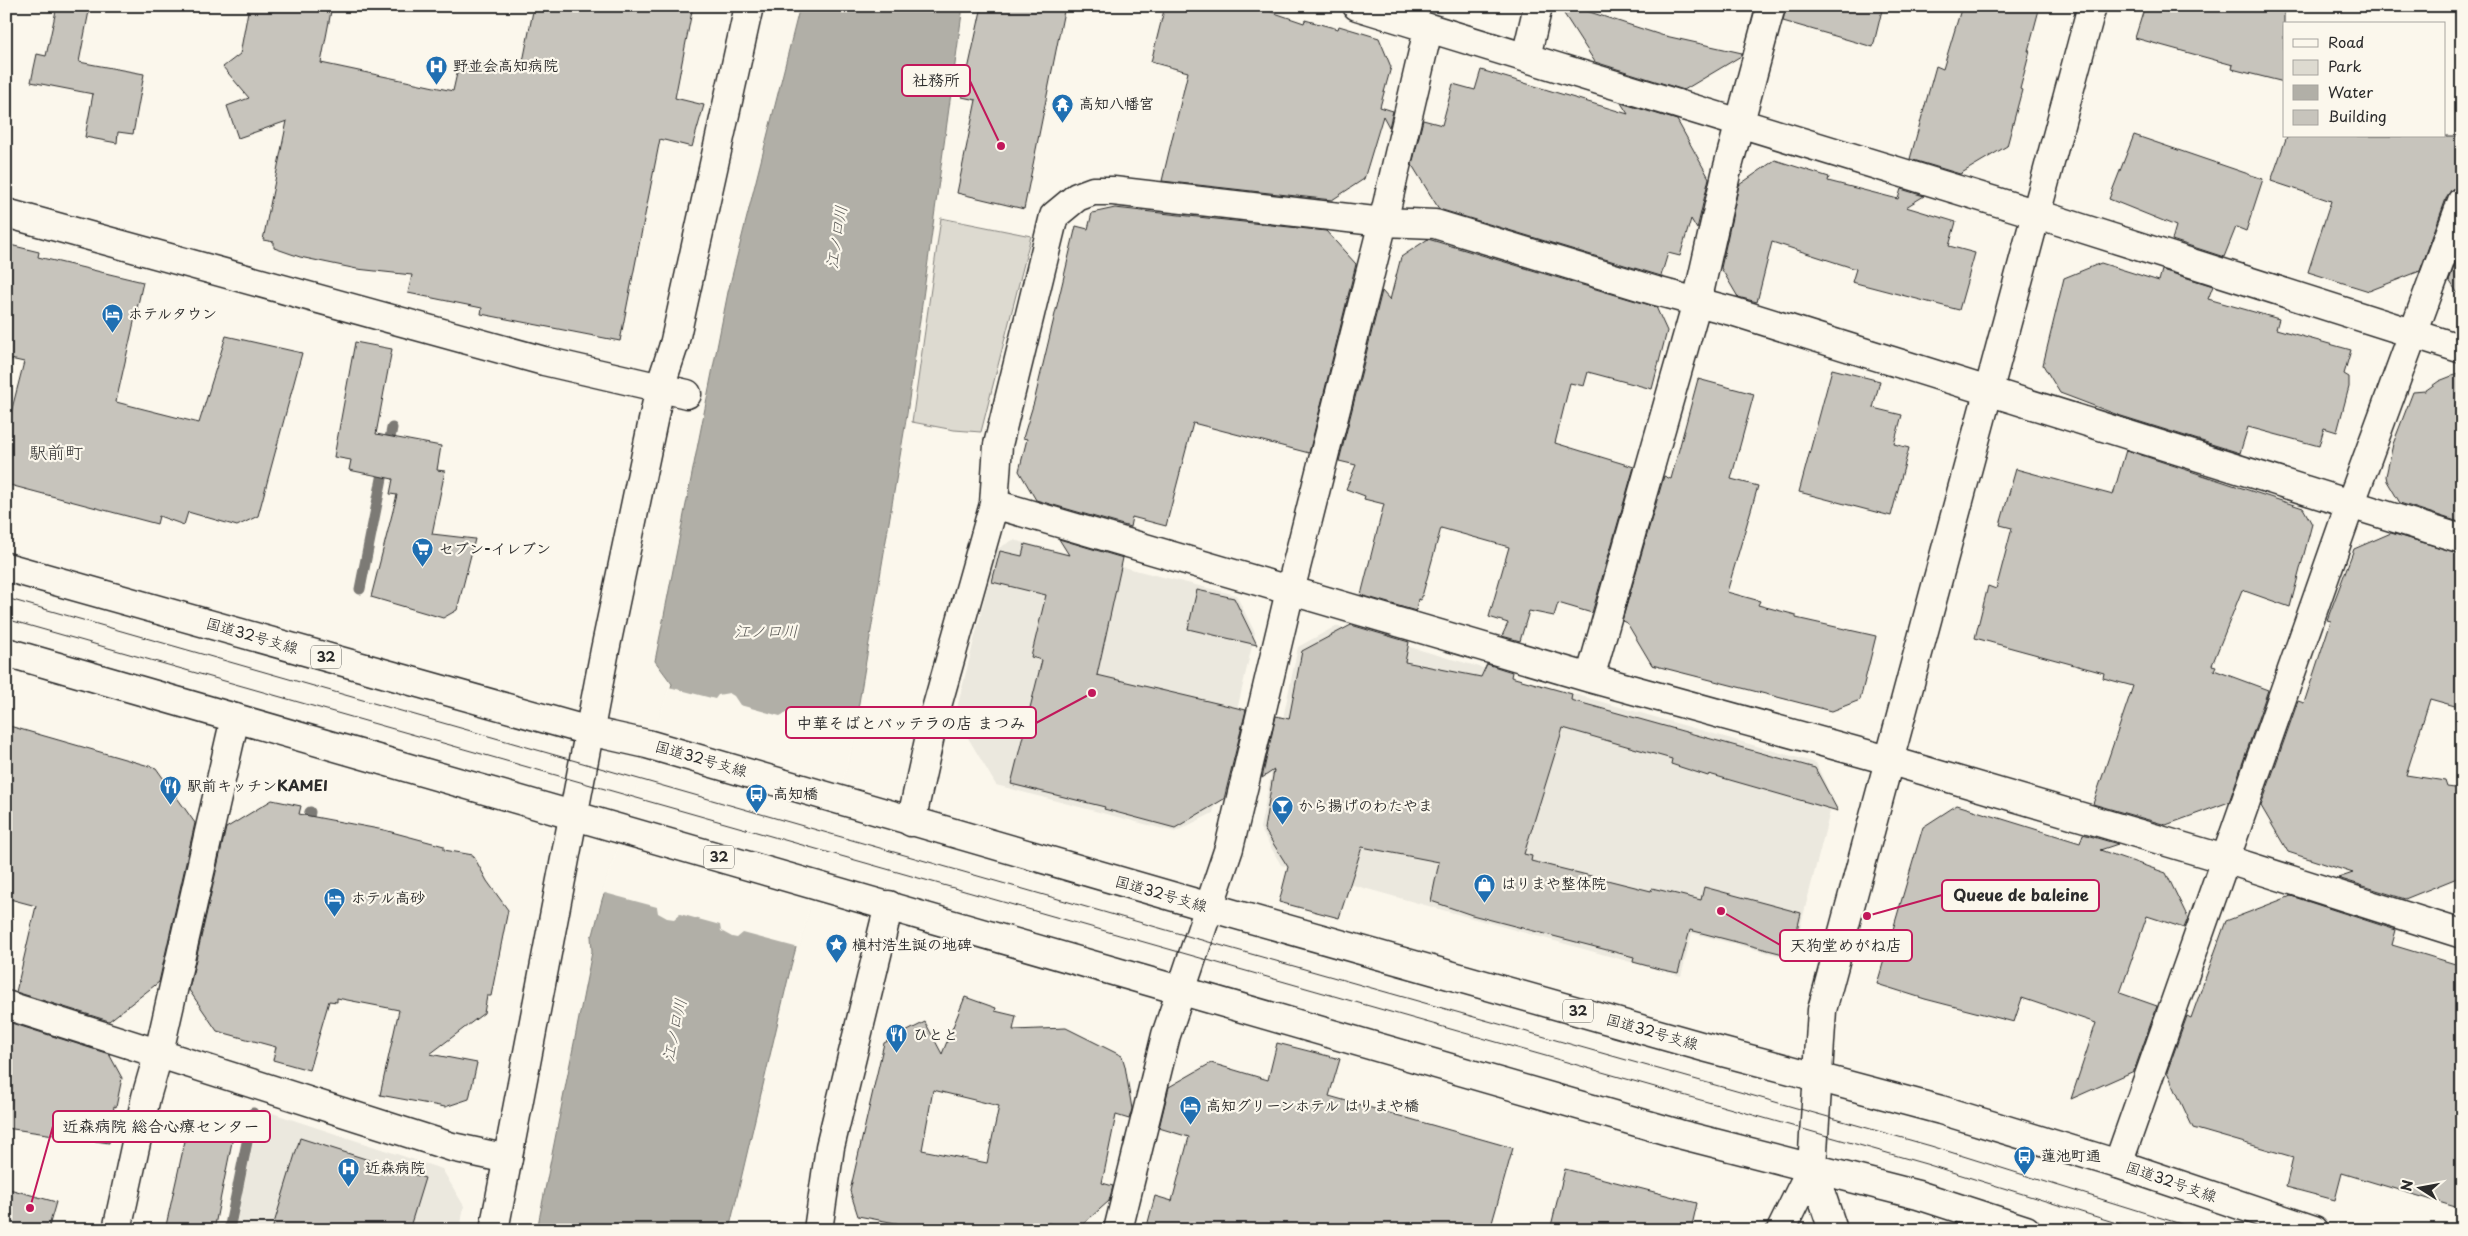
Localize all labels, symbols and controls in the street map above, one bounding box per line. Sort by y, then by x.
legend [2283,22,2446,138]
text: Road [2328,30,2364,53]
place label: 野並会高知病院 [453,53,558,76]
hospital icon: 野並会高知病院 [425,54,449,85]
text: Park [2328,54,2362,77]
callout: 社務所 [902,65,970,96]
text: 社務所 [912,67,960,91]
text: Water [2328,80,2373,103]
place label: 高知八幡宮 [1079,91,1154,114]
temple icon: 高知八幡宮 [1051,92,1075,123]
text: Building [2328,104,2387,127]
water label: 江ノ口川 [818,203,852,270]
place label: ホテルタウン [128,301,217,324]
hotel icon: ホテルタウン [100,302,124,333]
district label: 駅前町 [29,438,83,465]
place label: セブン-イレブン [439,536,551,559]
supermarket icon: セブン-イレブン [411,537,435,568]
street label: 国道32号支線 [204,610,301,659]
water label: 江ノ口川 [734,618,798,642]
road number: 32 [311,646,341,669]
callout: 中華そばとバッテラの店 まつみ [786,707,1036,738]
text: 中華そばとバッテラの店 まつみ [796,710,1026,734]
street label: 国道32号支線 [653,733,750,782]
place label: 駅前キッチンKAMEI [187,773,328,796]
restaurant icon: 駅前キッチンKAMEI [159,774,183,805]
place label: 高知橋 [773,781,818,804]
bus stop icon: 高知橋 [745,782,769,813]
place label: から揚げのわたやま [1298,793,1433,816]
bar icon: から揚げのわたやま [1270,794,1294,825]
road number: 32 [704,846,734,869]
street label: 国道32号支線 [1113,868,1210,917]
place label: はりまや整体院 [1501,871,1606,894]
shop icon: はりまや整体院 [1473,872,1497,903]
callout: Queue de baleine [1942,880,2099,911]
text: Queue de baleine [1953,882,2089,906]
place label: ホテル高砂 [351,885,425,908]
hotel icon: ホテル高砂 [323,886,347,917]
callout: 天狗堂めがね店 [1780,930,1912,961]
place label: 槇村浩生誕の地碑 [852,932,972,955]
text: 天狗堂めがね店 [1790,932,1902,956]
place icon: 槇村浩生誕の地碑 [824,933,848,964]
water label: 江ノ口川 [655,996,691,1064]
road number: 32 [1563,999,1593,1022]
street label: 国道32号支線 [1604,1006,1701,1055]
place label: ひとと [913,1022,958,1045]
restaurant icon: ひとと [885,1023,909,1054]
place label: 高知グリーンホテル はりまや橋 [1206,1093,1419,1116]
hotel icon: 高知グリーンホテル はりまや橋 [1178,1094,1202,1125]
callout: 近森病院 総合心療センター [53,1111,270,1142]
text: 近森病院 総合心療センター [62,1113,260,1137]
place label: 蓮池町通 [2041,1143,2101,1166]
bus stop icon: 蓮池町通 [2013,1144,2037,1175]
street label: 国道32号支線 [2123,1154,2220,1207]
place label: 近森病院 [365,1155,425,1178]
hospital icon: 近森病院 [337,1156,361,1187]
north arrow [2396,1164,2446,1214]
text: N [2395,1178,2418,1193]

